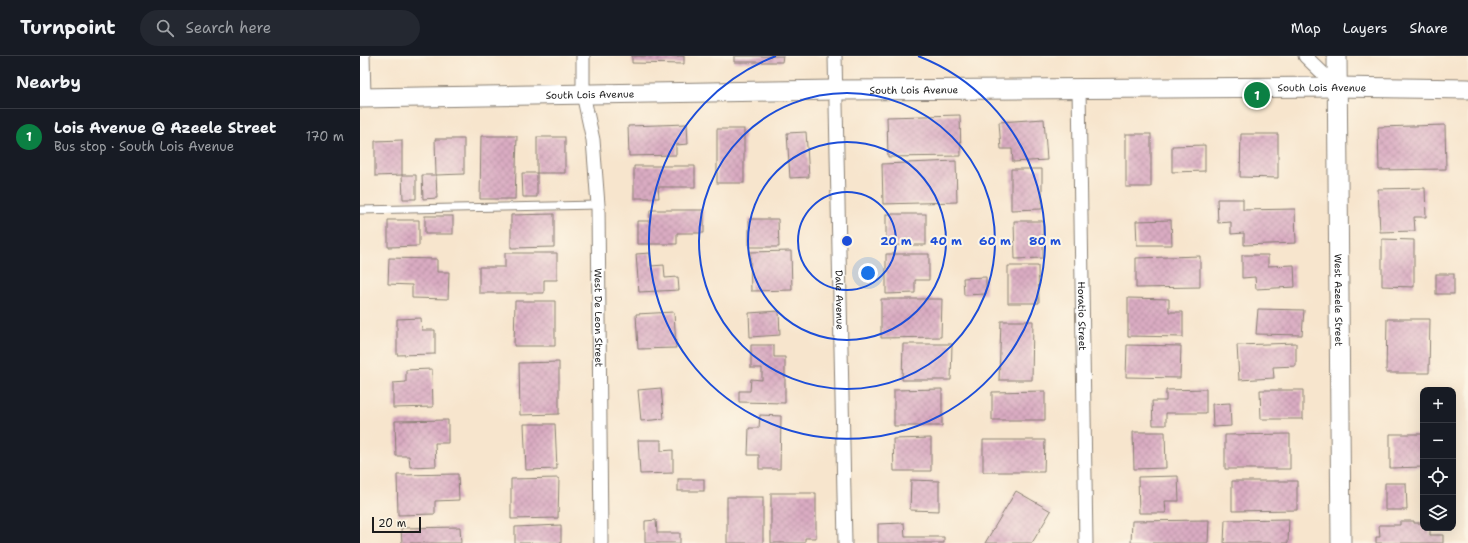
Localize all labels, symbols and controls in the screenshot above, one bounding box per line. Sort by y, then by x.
search box [140,10,420,46]
text: Turnpoint [20,15,116,40]
icon: search [154,17,176,39]
text: Search here [186,18,271,38]
text: Map [1291,19,1321,37]
text: Layers [1343,19,1387,37]
text: Share [1409,19,1448,37]
text: Nearby [16,71,81,93]
pin: 1 [1244,80,1270,110]
street label: South Lois Avenue [1278,81,1367,94]
street label: South Lois Avenue [870,83,959,97]
street label: South Lois Avenue [546,87,635,102]
text: Lois Avenue @ Azeele Street [54,118,276,138]
text: 1 [26,128,32,145]
text: 170 m [306,128,344,145]
text: Bus stop · South Lois Avenue [54,138,234,155]
text: 20 m [880,233,912,249]
text: 40 m [930,233,962,249]
text: 60 m [979,233,1011,249]
text: 80 m [1029,233,1061,249]
centre of rings [840,234,854,248]
street label: West Azeele Street [1332,254,1345,346]
your location [858,263,878,283]
street label: West De Leon Street [592,268,605,367]
street label: Dale Avenue [832,270,847,330]
street label: Horatio Street [1075,281,1089,351]
map controls [1420,387,1456,531]
button: + [1420,387,1456,423]
button: − [1420,423,1456,459]
button: locate [1420,459,1456,495]
button: layers [1420,495,1456,531]
scale bar [372,515,421,534]
text: 20 m [378,516,406,531]

